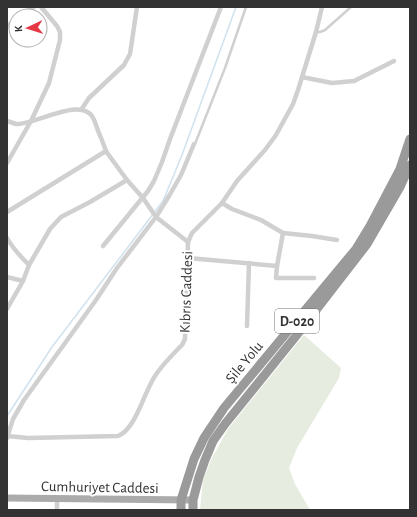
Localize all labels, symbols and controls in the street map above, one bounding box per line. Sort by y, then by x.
north arrow [8,8,48,48]
text: K [13,25,24,32]
street label: Kıbrıs Caddesi [178,251,195,333]
road number: D-020 [275,309,319,333]
street label: Şile Yolu [223,338,266,386]
street label: Cumhuriyet Caddesi [41,479,159,496]

